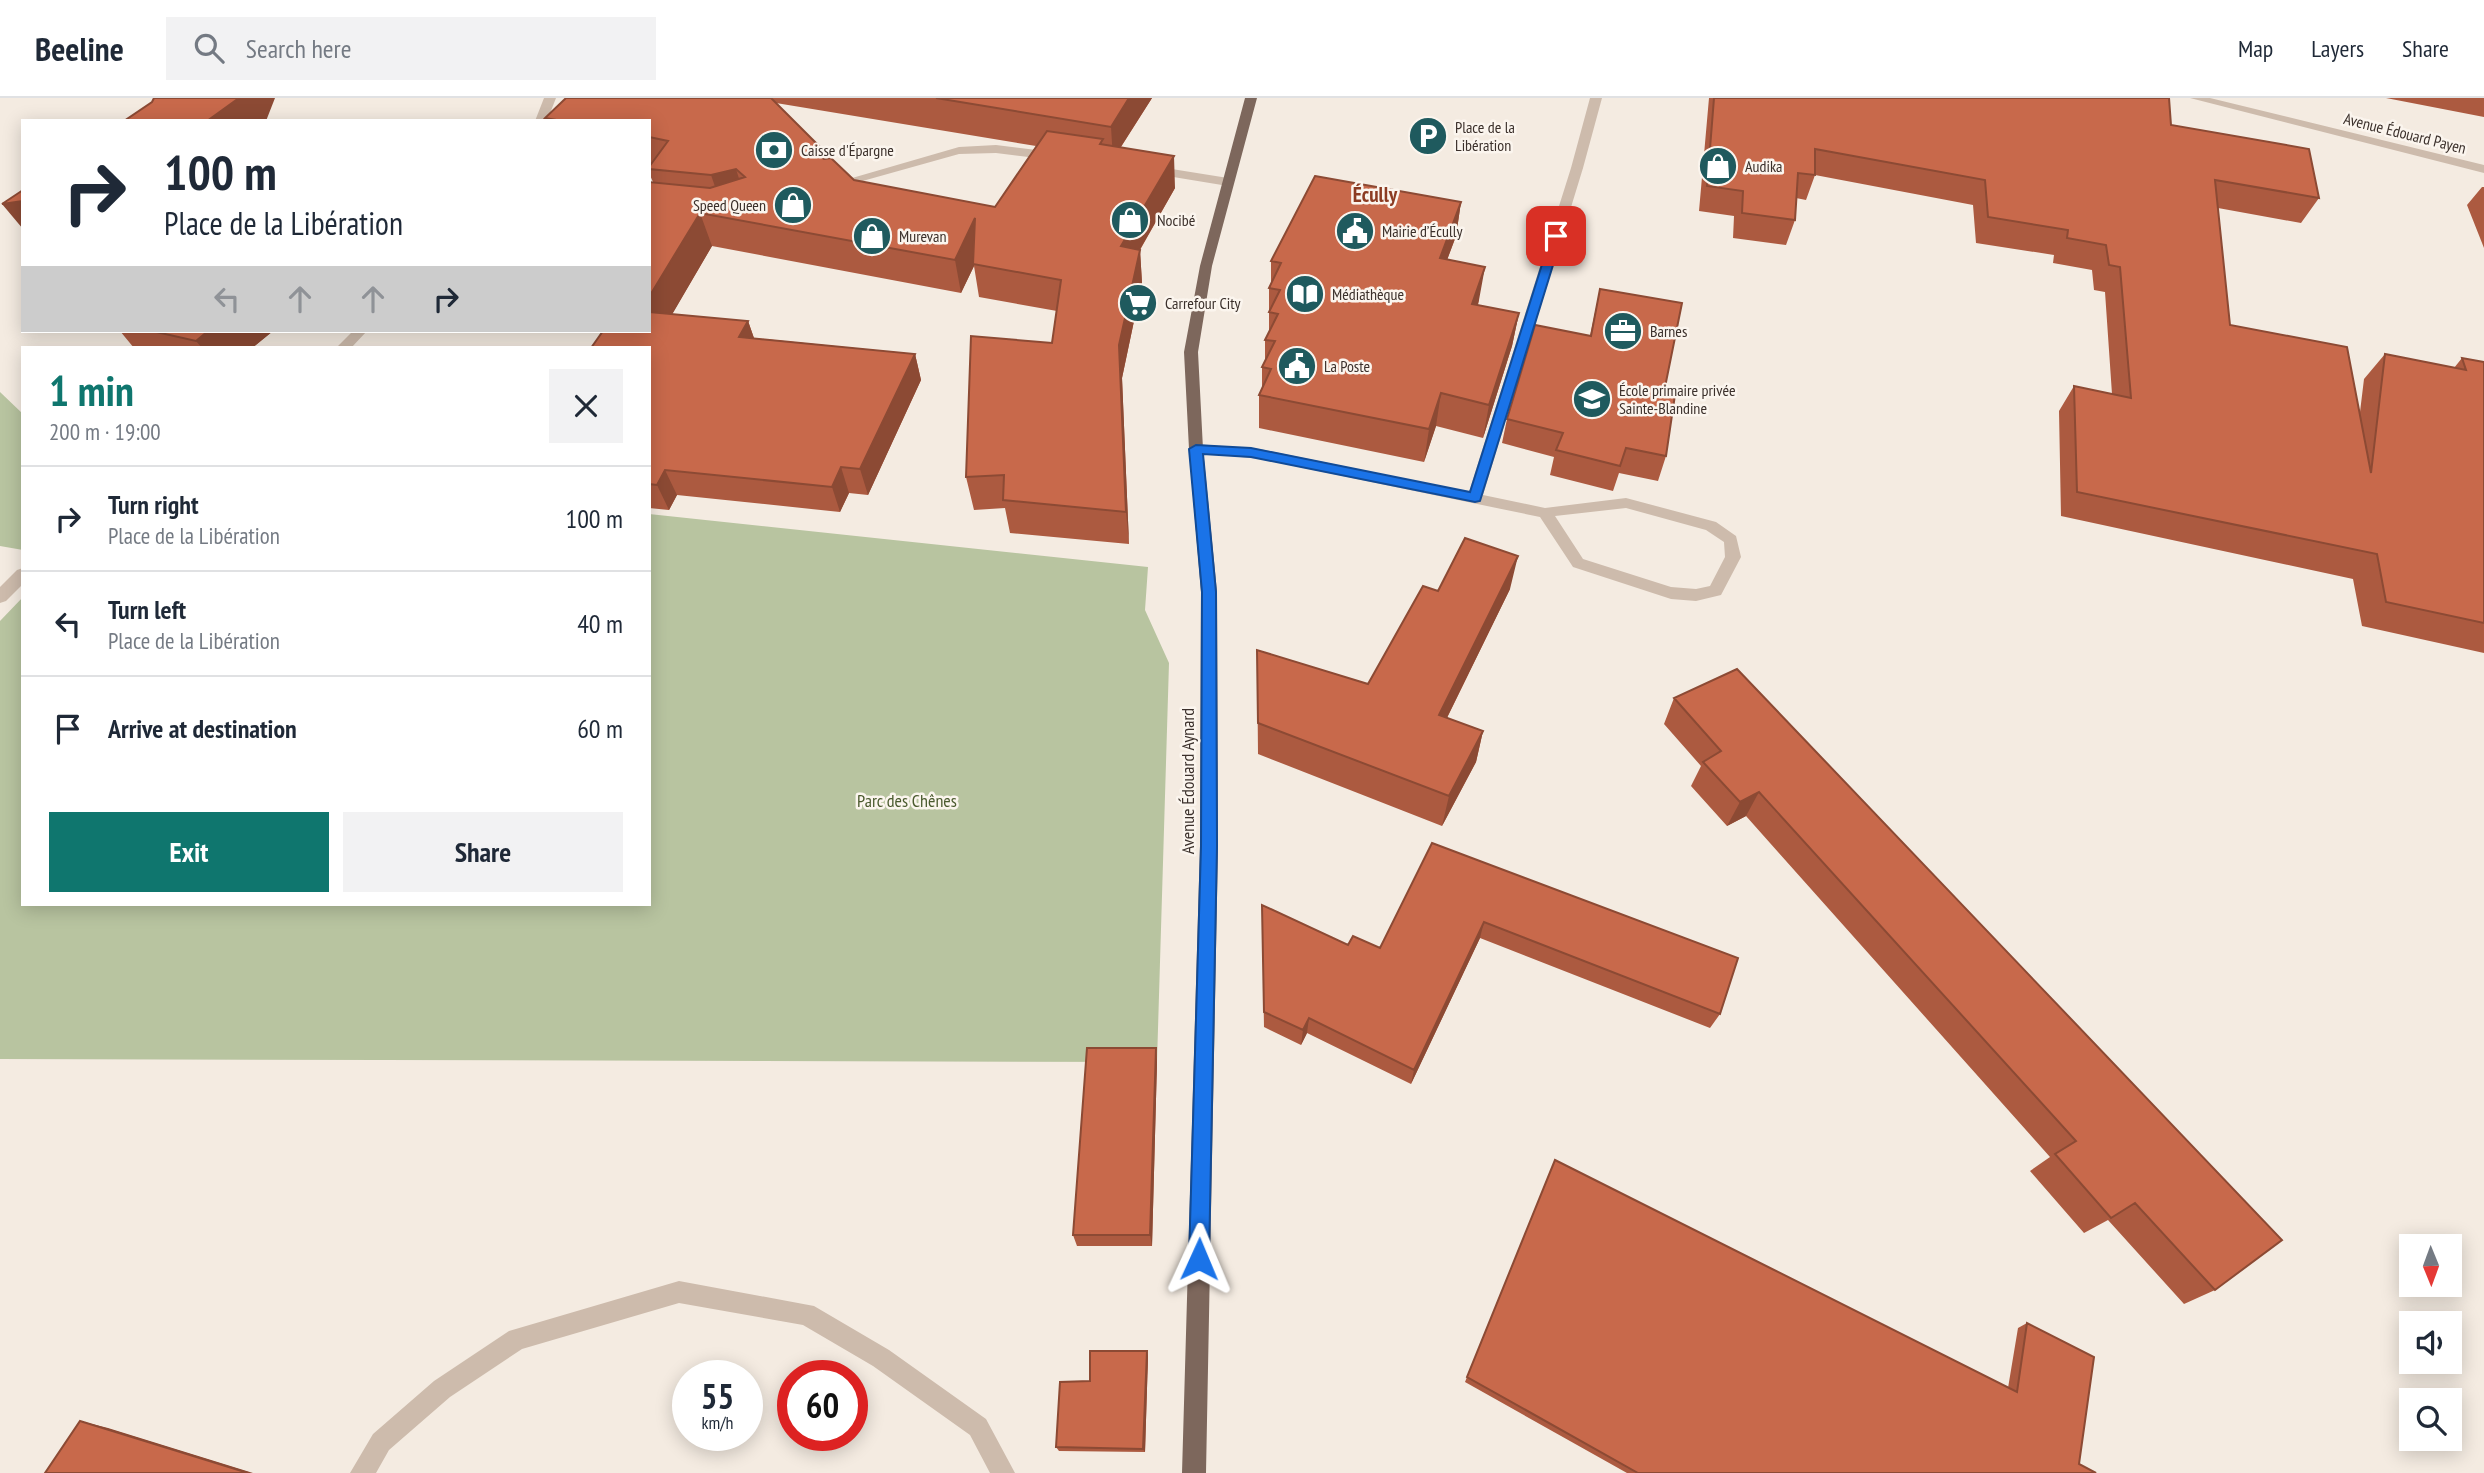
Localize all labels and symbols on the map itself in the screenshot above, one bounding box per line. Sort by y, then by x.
street label: Avenue Édouard Payen [2342,108,2468,158]
parking icon: Place de la Libération [1407,115,1449,157]
place label: Place de la Libération [1455,117,1515,155]
bank icon: Caisse d'Épargne [753,129,795,171]
place label: Caisse d'Épargne [801,140,894,160]
shop icon: Audika [1697,145,1739,187]
place label: Audika [1745,156,1783,176]
district label: Écully [1353,181,1398,208]
shop icon: Speed Queen [772,184,814,226]
place label: Speed Queen [693,195,766,215]
shop icon: Nocibé [1109,199,1151,241]
pin [1526,206,1586,266]
place label: Nocibé [1157,210,1195,230]
public building icon: Mairie d’Écully [1334,210,1376,252]
shop icon: Murevan [851,215,893,257]
place label: Mairie d’Écully [1382,221,1462,241]
place label: Murevan [899,226,947,246]
library icon: Médiathèque [1284,273,1326,315]
supermarket icon: Carrefour City [1117,282,1159,324]
place label: Médiathèque [1332,284,1404,304]
place label: Carrefour City [1165,293,1241,313]
office icon: Barnes [1602,310,1644,352]
place label: Barnes [1650,321,1687,341]
public building icon: La Poste [1276,345,1318,387]
place label: La Poste [1324,356,1370,376]
school or university icon: École primaire privée Sainte-Blandine [1571,378,1613,420]
place label: École primaire privée Sainte-Blandine [1619,380,1736,418]
street label: Avenue Édouard Aynard [1176,708,1199,854]
park label: Parc des Chênes [857,789,957,812]
position arrow [1162,1222,1236,1296]
north arrow [2399,1234,2462,1297]
speed limit sign: 60 [777,1360,868,1451]

